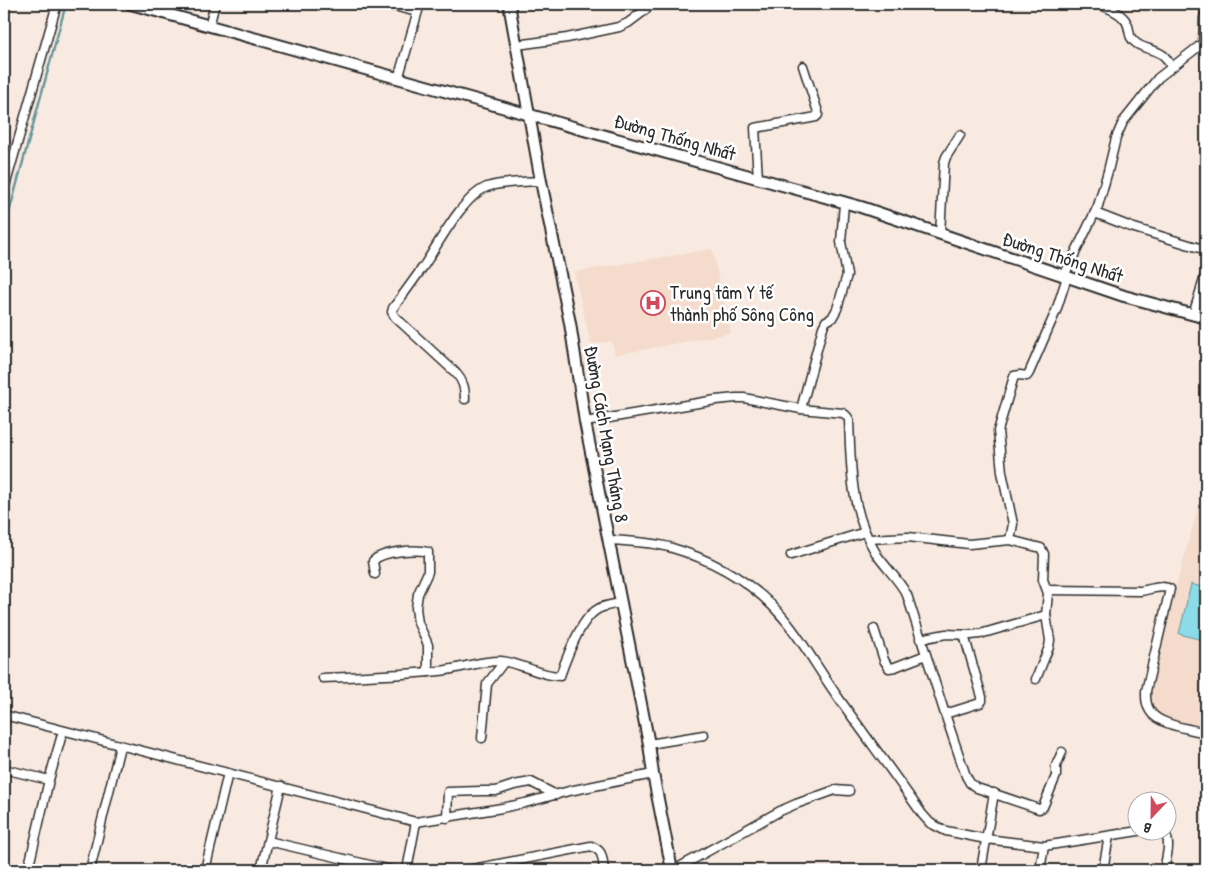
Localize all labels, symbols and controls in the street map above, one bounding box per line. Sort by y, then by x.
street label: Đường Thống Nhất [611,107,739,167]
street label: Đường Thống Nhất [999,225,1127,289]
place label: Trung tâm Y tế thành phố Sông Công [670,279,814,327]
hospital icon: Trung tâm Y tế thành phố Sông Công [640,290,666,316]
street label: Đường Cách Mạng Tháng 8 [579,344,635,524]
north arrow [1128,792,1178,842]
text: B [1140,818,1154,839]

